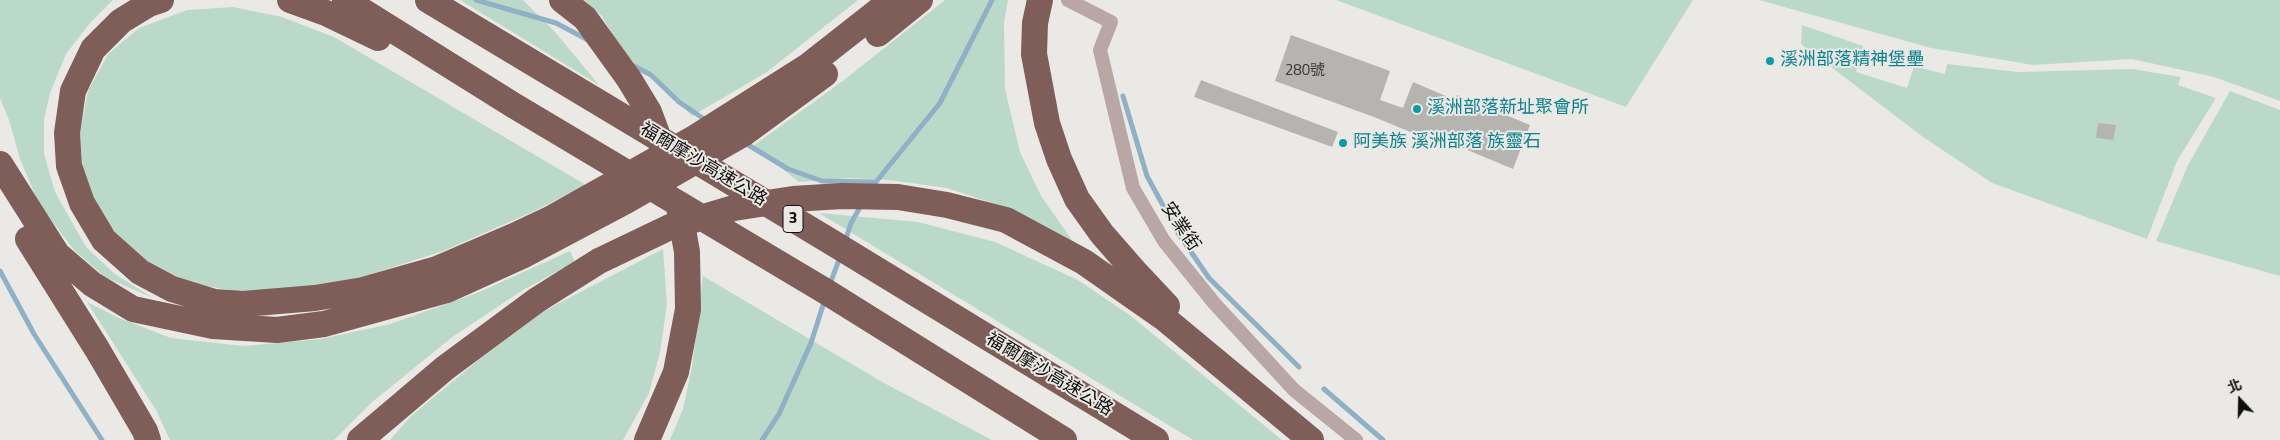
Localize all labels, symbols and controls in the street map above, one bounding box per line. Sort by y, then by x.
place label: 溪洲部落精神堡壘 [1780,50,1924,72]
marker: 溪洲部落精神堡壘 [1764,55,1776,67]
house number: 280號 [1285,62,1325,80]
place label: 溪洲部落新址聚會所 [1427,98,1589,120]
marker: 溪洲部落新址聚會所 [1411,103,1423,115]
street label: 福爾摩沙高速公路 [636,119,770,211]
place label: 阿美族 溪洲部落 族靈石 [1353,132,1541,154]
marker: 阿美族 溪洲部落 族靈石 [1337,137,1349,149]
street label: 安業街 [1156,199,1204,255]
road number: 3 [783,205,803,232]
street label: 福爾摩沙高速公路 [982,329,1116,421]
text: 北 [2224,373,2245,398]
north arrow [2215,375,2265,425]

